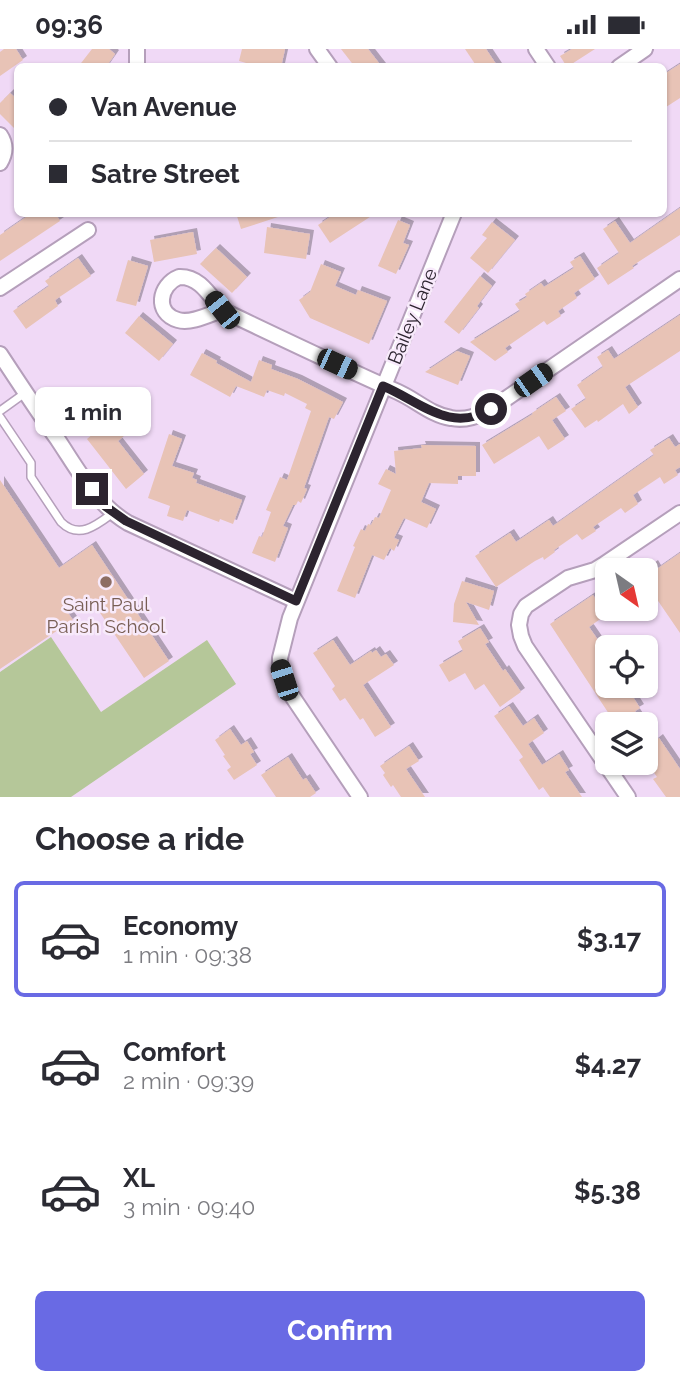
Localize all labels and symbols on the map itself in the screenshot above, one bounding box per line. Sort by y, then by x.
street label: Bailey Lane [383,265,441,367]
car [201,287,244,333]
car [314,346,361,382]
car [510,359,557,401]
callout: 1 min [34,387,150,437]
route start [475,393,507,425]
route end [76,473,108,505]
north arrow [595,558,658,621]
marker: Saint Paul Parish School [98,574,114,590]
place label: Saint Paul Parish School [47,593,166,637]
car [268,657,301,703]

